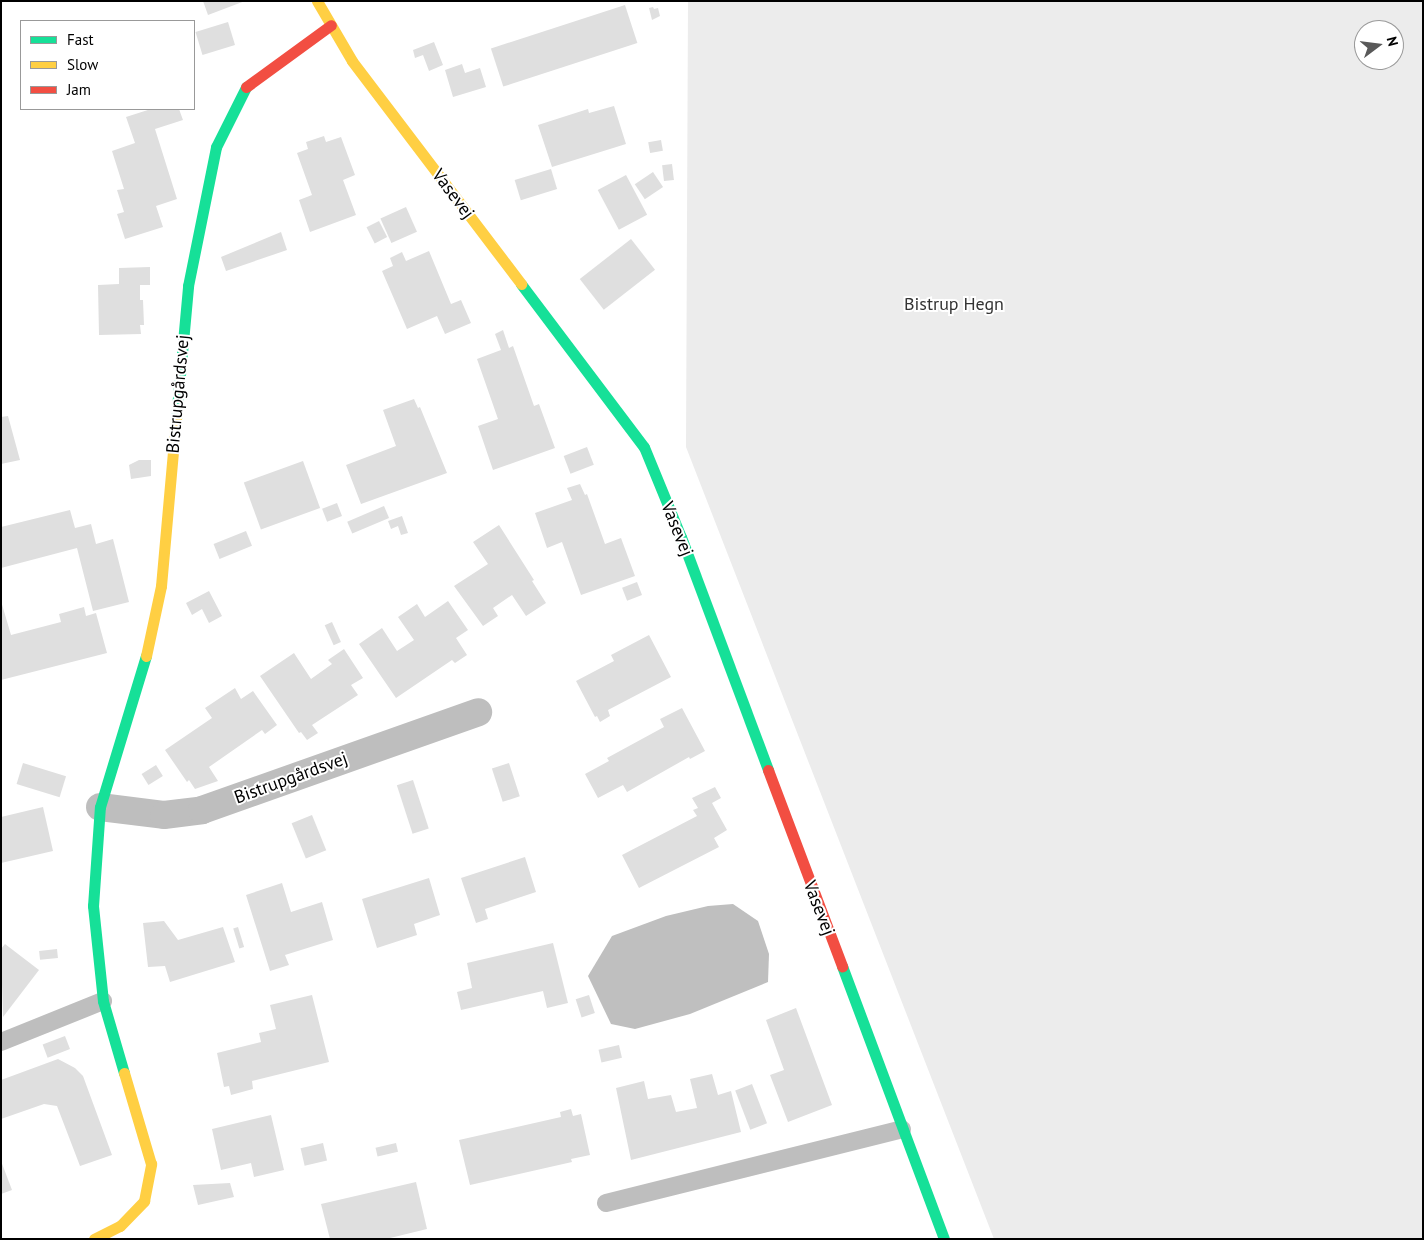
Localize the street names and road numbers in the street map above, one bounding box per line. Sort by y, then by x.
street label: Vasevej [427,165,479,223]
street label: Bistrupgårdsvej [162,334,194,454]
street label: Vasevej [656,499,698,559]
street label: Bistrupgårdsvej [231,748,351,808]
street label: Vasevej [799,878,839,938]

